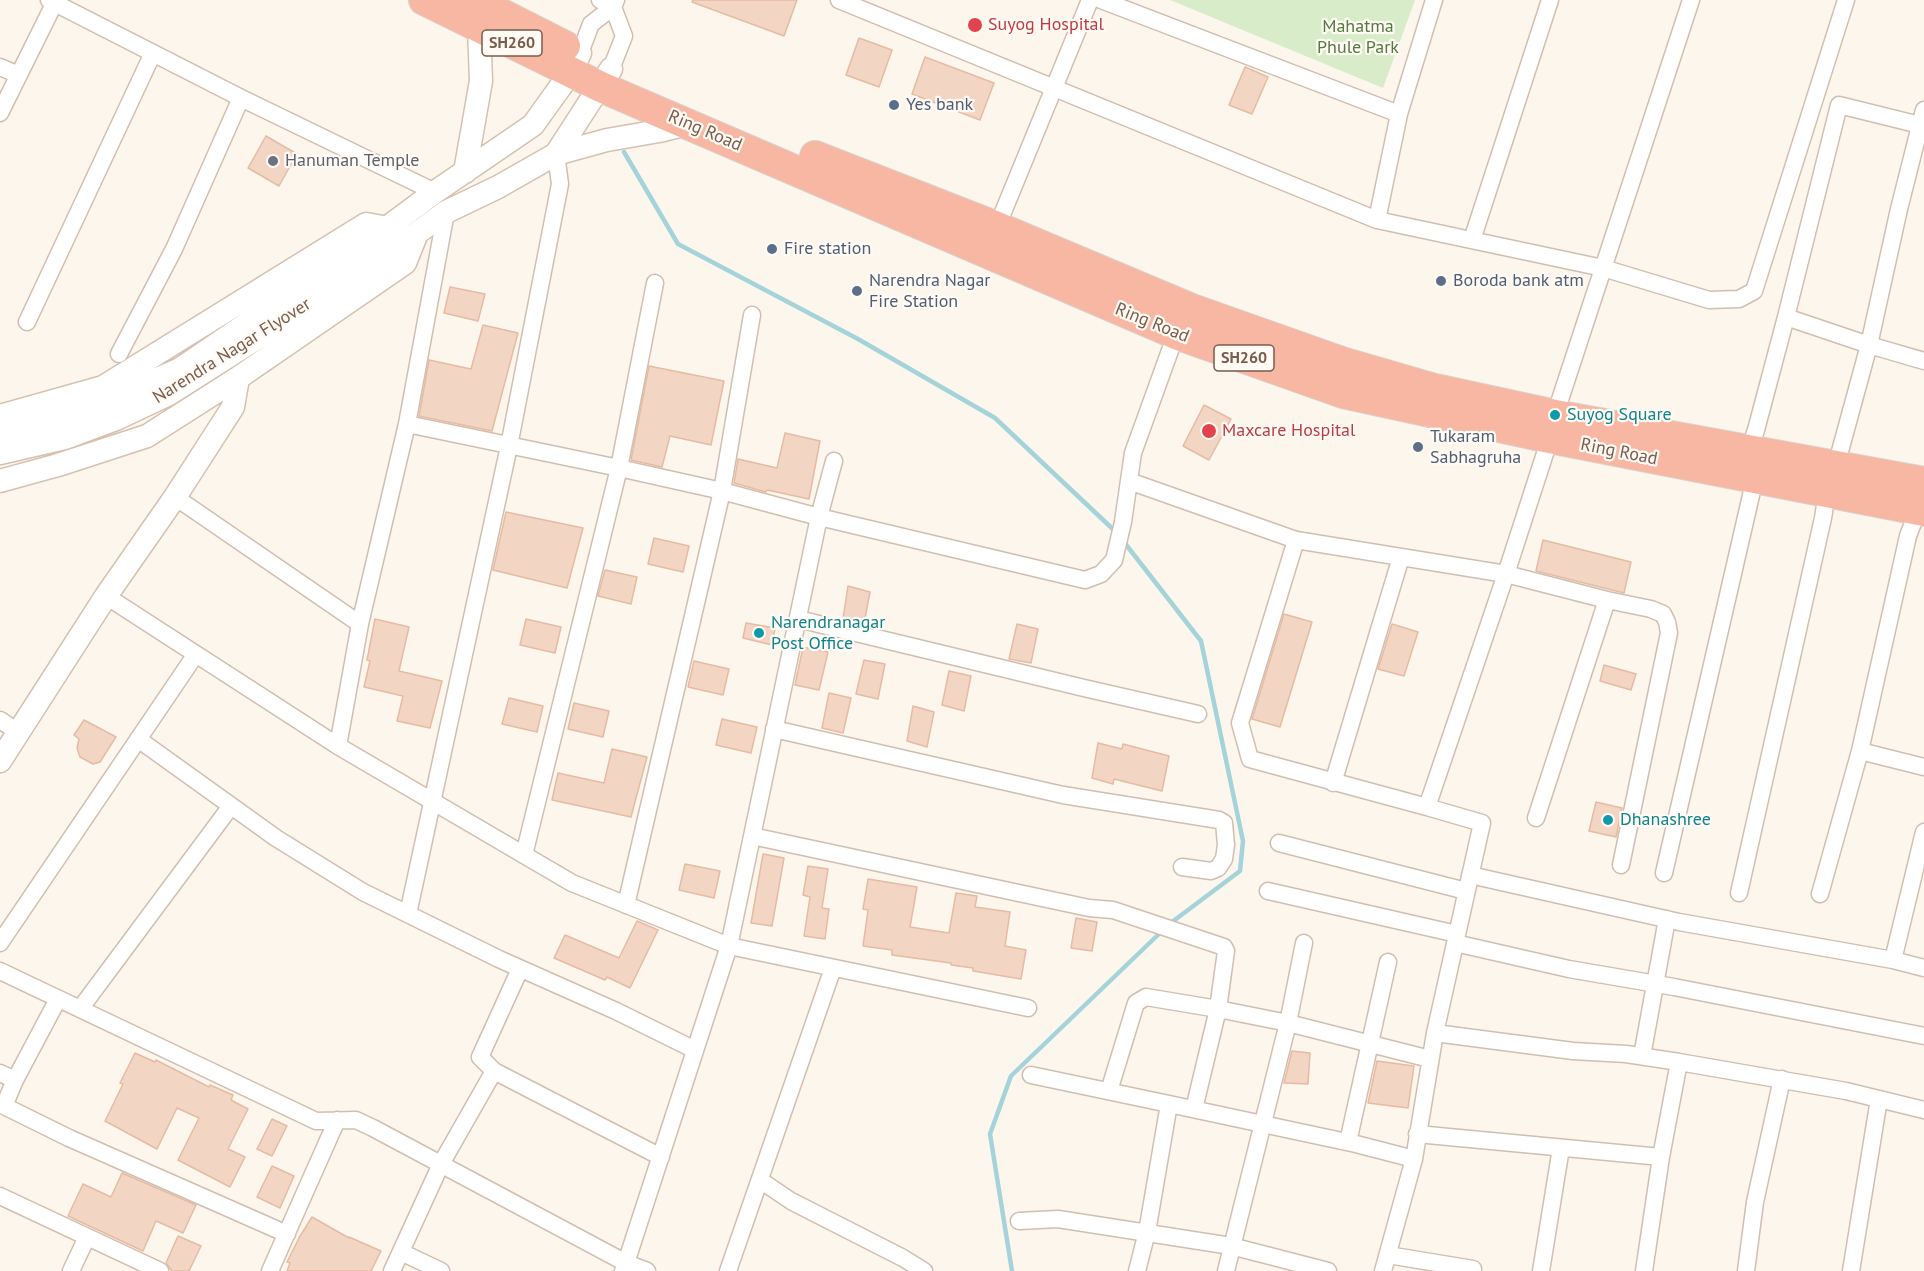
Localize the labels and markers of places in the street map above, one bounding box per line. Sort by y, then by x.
place label: Suyog Hospital [988,14,1104,36]
marker: Suyog Hospital [966,16,984,34]
place label: Yes bank [906,94,973,116]
marker: Yes bank [887,98,901,112]
place label: Hanuman Temple [285,150,419,172]
marker: Hanuman Temple [266,154,280,168]
place label: Fire station [784,238,871,260]
marker: Fire station [765,242,779,256]
place label: Narendra Nagar Fire Station [869,270,990,312]
place label: Boroda bank atm [1453,270,1584,292]
marker: Boroda bank atm [1434,274,1448,288]
marker: Narendra Nagar Fire Station [850,284,864,298]
place label: Suyog Square [1567,404,1672,426]
marker: Suyog Square [1548,408,1562,422]
place label: Maxcare Hospital [1222,420,1355,442]
marker: Maxcare Hospital [1200,422,1218,440]
place label: Tukaram Sabhagruha [1430,426,1521,468]
marker: Tukaram Sabhagruha [1411,440,1425,454]
place label: Narendranagar Post Office [771,612,885,654]
marker: Narendranagar Post Office [752,626,766,640]
place label: Dhanashree [1620,809,1711,831]
marker: Dhanashree [1601,813,1615,827]

